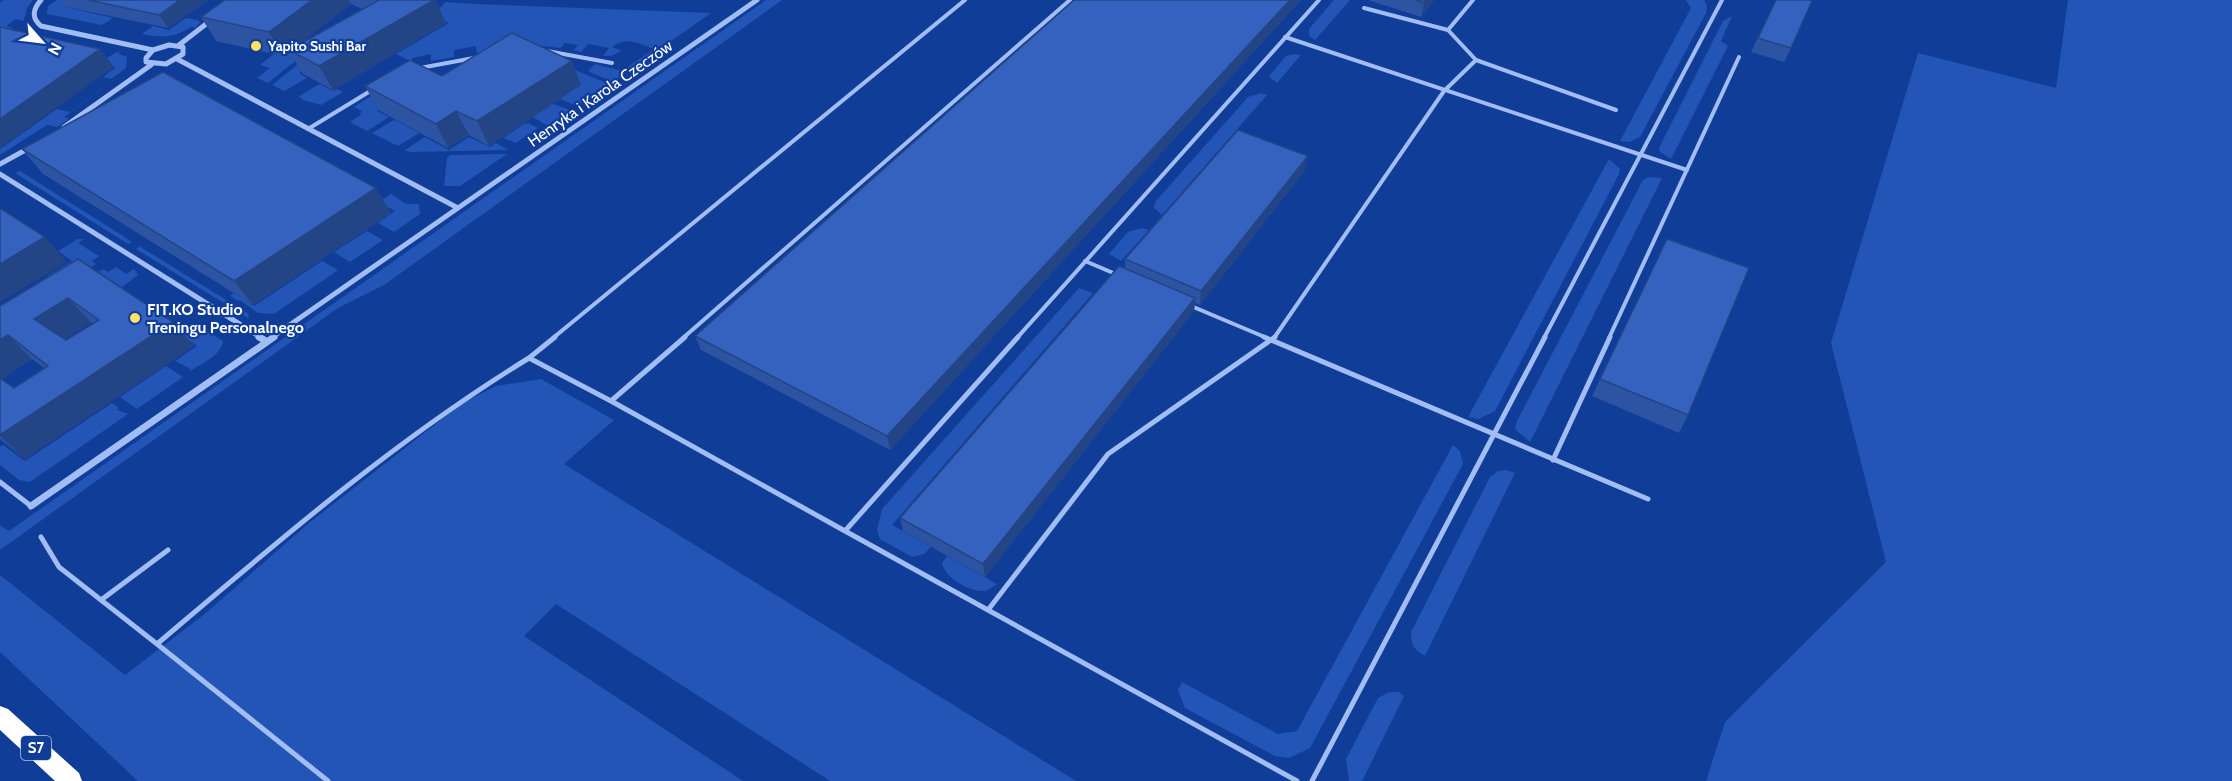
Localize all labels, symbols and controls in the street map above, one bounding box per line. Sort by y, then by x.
north arrow [12,12,72,72]
street label: Henryka i Karola Czeczów [524,36,677,151]
place label: Yapito Sushi Bar [267,37,367,55]
text: N [44,39,66,58]
marker: Yapito Sushi Bar [249,39,263,53]
place label: FIT.KO Studio Treningu Personalnego [147,300,304,337]
marker: FIT.KO Studio Treningu Personalnego [128,311,142,325]
road number: S7 [21,736,51,760]

